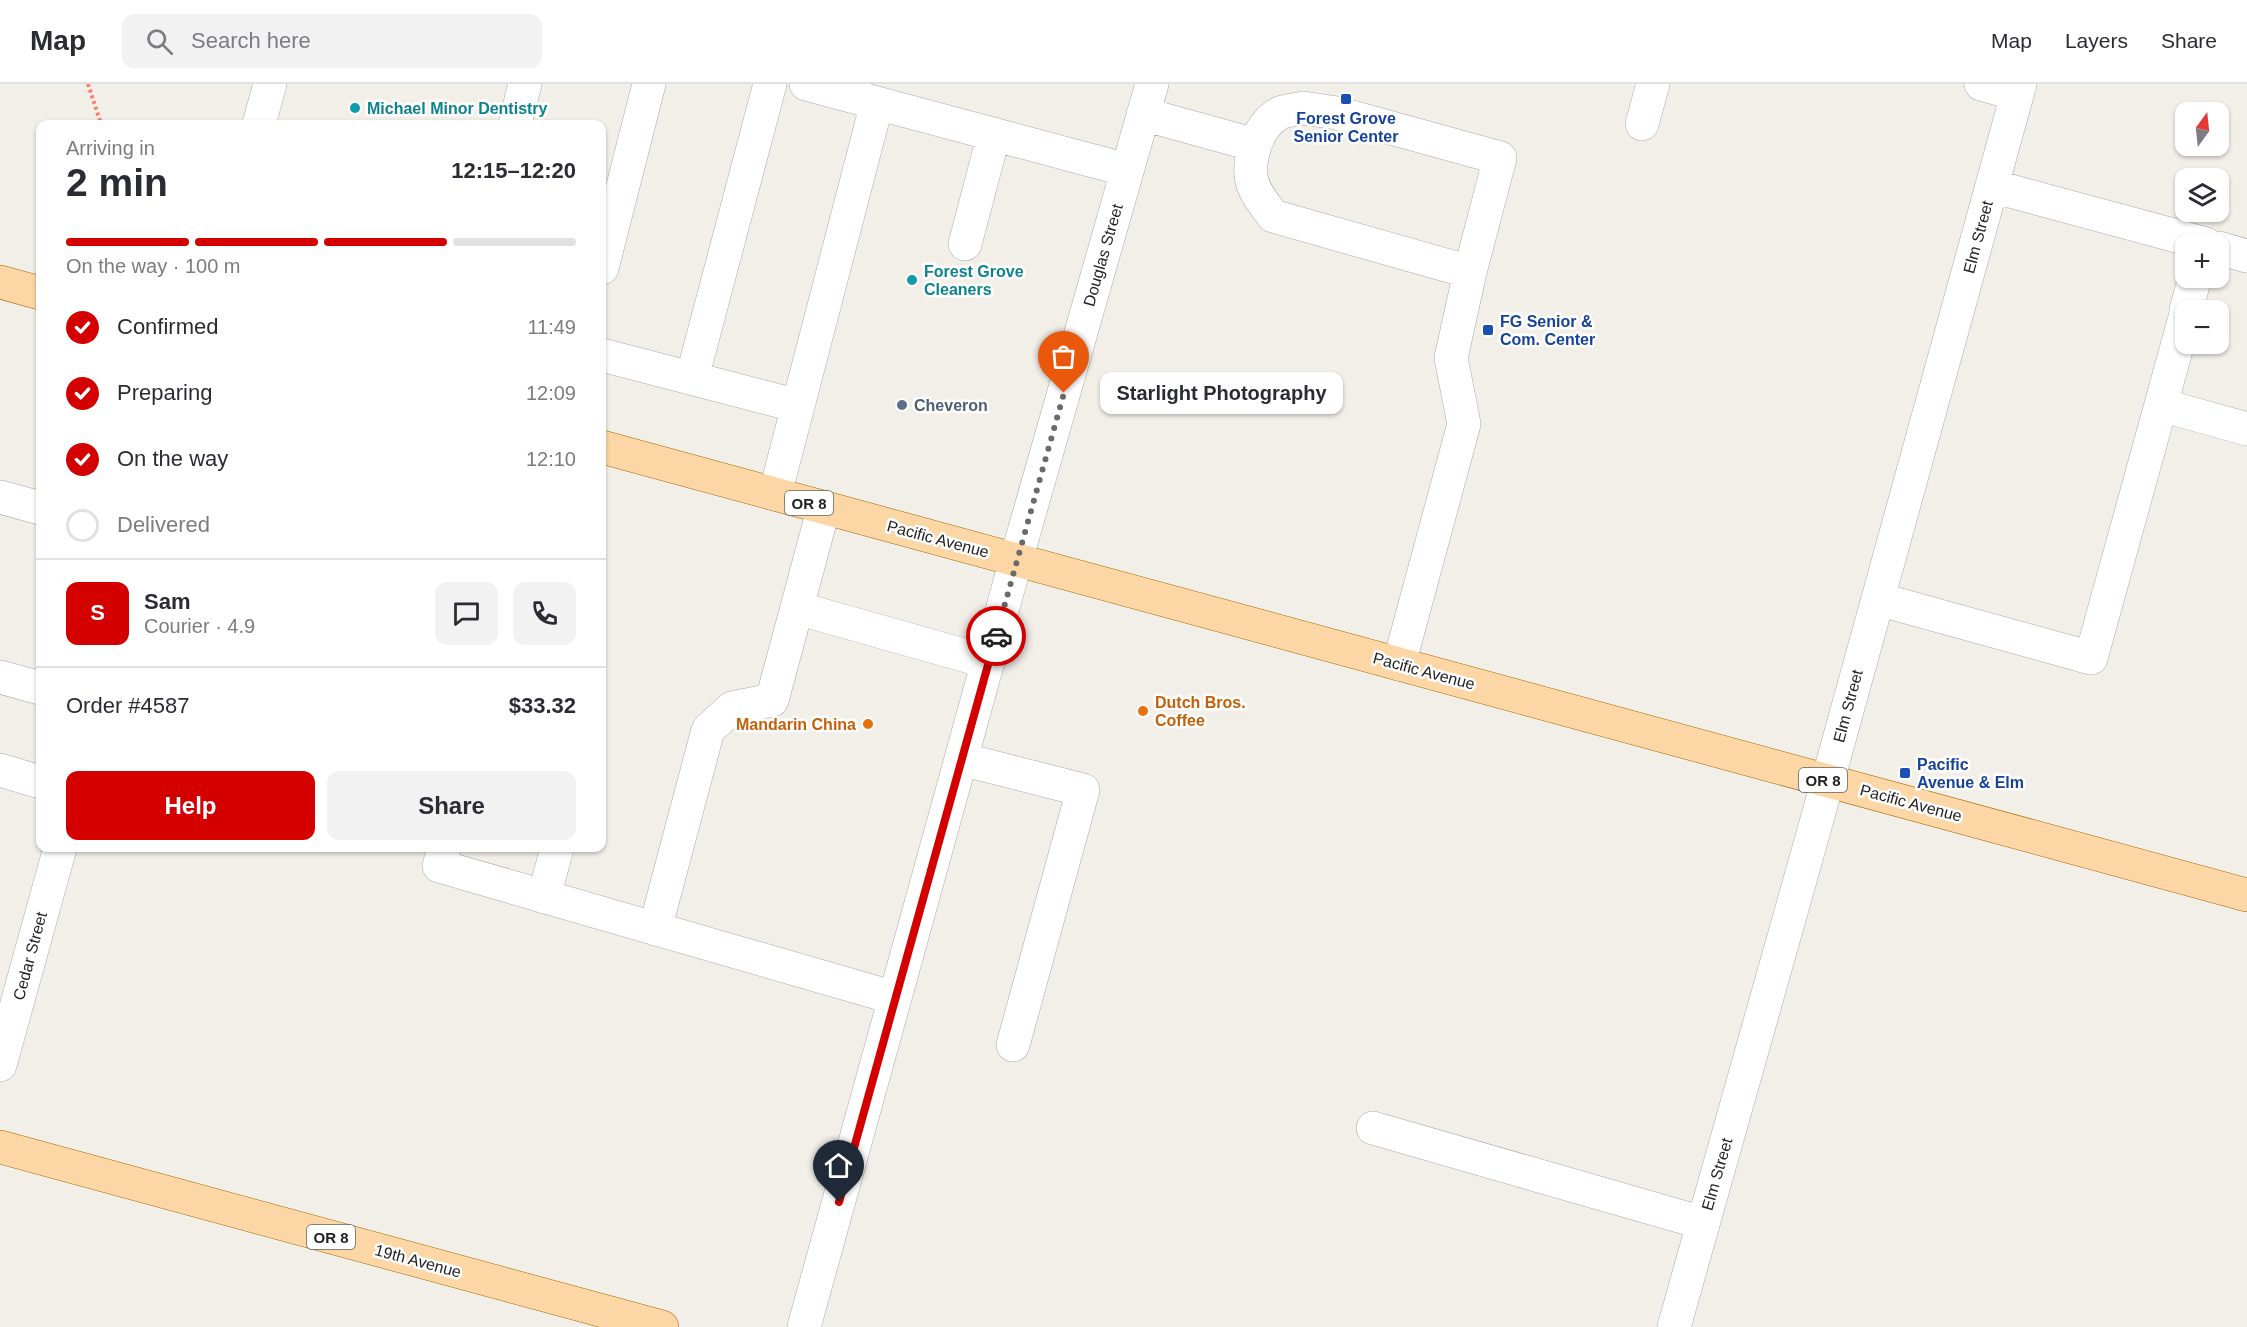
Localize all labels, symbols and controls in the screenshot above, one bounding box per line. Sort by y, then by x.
search box [122,14,542,68]
text: Map [30,25,86,56]
icon: search [143,25,176,58]
text: Search here [191,28,311,53]
text: Map [1991,29,2032,52]
text: Layers [2065,29,2128,52]
text: Share [2161,29,2217,52]
marker: Forest Grove Senior Center [1339,92,1353,106]
place label: Michael Minor Dentistry [367,100,548,117]
marker: Michael Minor Dentistry [348,101,362,115]
north arrow [2175,102,2229,156]
map controls [2175,102,2229,354]
place label: Forest Grove Senior Center [1294,110,1398,145]
text: Arriving in [66,137,155,159]
text: 12:15–12:20 [451,158,576,183]
text: 2 min [66,161,168,204]
button: layers [2175,168,2229,222]
street label: Elm Street [1960,198,1996,275]
street label: Douglas Street [1080,201,1126,308]
button: + [2175,234,2229,288]
text: On the way · 100 m [66,255,241,277]
place label: Forest Grove Cleaners [924,263,1024,298]
marker: Forest Grove Cleaners [905,273,919,287]
button: − [2175,300,2229,354]
icon: check [66,311,99,344]
place label: FG Senior & Com. Center [1500,313,1595,348]
text: Confirmed [117,314,218,339]
text: 11:49 [527,316,576,338]
marker: FG Senior & Com. Center [1481,323,1495,337]
pin [1038,331,1089,393]
icon: bag [1047,340,1080,373]
callout: Starlight Photography [1100,372,1343,414]
icon: check [66,377,99,410]
text: Preparing [117,380,212,405]
text: 12:09 [526,382,576,404]
text: Starlight Photography [1117,382,1327,404]
place label: Cheveron [914,397,988,414]
marker: Cheveron [895,398,909,412]
icon: check [66,443,99,476]
text: On the way [117,446,228,471]
text: 12:10 [526,448,576,470]
road number: OR 8 [785,491,833,515]
text: Delivered [117,512,210,537]
street label: Pacific Avenue [885,517,991,561]
button: chat [435,582,498,645]
button: phone [513,582,576,645]
text: Sam [144,589,190,614]
text: S [90,600,105,625]
courier [966,606,1026,666]
text: Courier · 4.9 [144,615,255,637]
icon: car [980,620,1013,653]
street label: Pacific Avenue [1371,649,1477,693]
street label: Elm Street [1830,667,1866,744]
text: Order #4587 [66,693,190,718]
text: $33.32 [509,693,576,718]
place label: Dutch Bros. Coffee [1155,694,1246,729]
marker: Dutch Bros. Coffee [1136,704,1150,718]
place label: Mandarin China [736,716,856,733]
marker: Mandarin China [861,717,875,731]
place label: Pacific Avenue & Elm [1917,756,2024,791]
marker: Pacific Avenue & Elm [1898,766,1912,780]
road number: OR 8 [1799,768,1847,792]
button: Help [66,771,315,840]
button: Share [327,771,576,840]
street label: Pacific Avenue [1858,781,1964,825]
street label: Cedar Street [10,909,50,1002]
street label: Elm Street [1699,1135,1736,1212]
pin [813,1140,864,1202]
icon: home [822,1149,855,1182]
road number: OR 8 [307,1225,355,1249]
street label: 19th Avenue [373,1241,463,1281]

